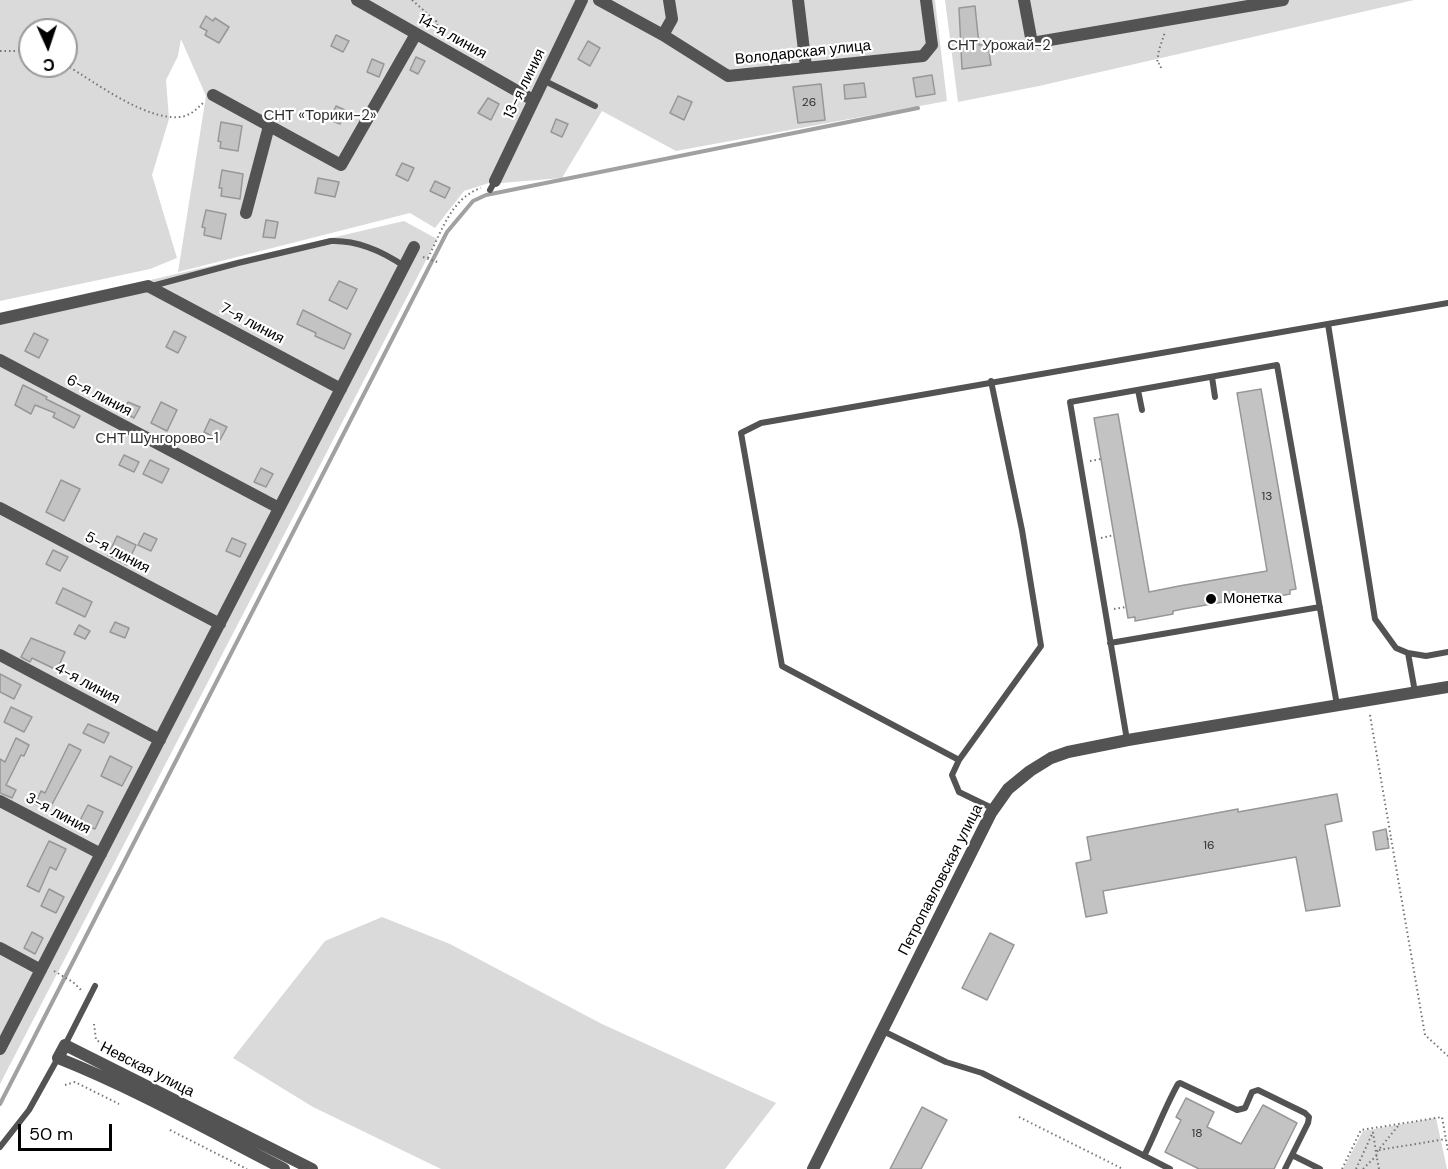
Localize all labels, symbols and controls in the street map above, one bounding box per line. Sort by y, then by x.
street label: 14-я линия [414,11,490,63]
north arrow [18,18,78,78]
street label: Володарская улица [734,37,872,69]
park label: СНТ Урожай-2 [947,37,1051,55]
street label: 13-я линия [500,46,550,122]
text: С [43,54,55,75]
house number: 26 [802,96,816,110]
park label: СНТ «Торики-2» [263,107,377,125]
street label: 7-я линия [217,300,287,348]
street label: 6-я линия [63,371,135,421]
park label: СНТ Шунгорово-1 [95,430,219,448]
house number: 13 [1262,490,1272,504]
street label: 5-я линия [81,528,153,578]
place label: Монетка [1223,590,1282,608]
marker: Монетка [1204,592,1218,606]
street label: 4-я линия [51,659,123,709]
street label: 3-я линия [22,789,94,839]
street label: Петропавловская улица [895,801,987,959]
house number: 16 [1203,839,1215,853]
street label: Невская улица [97,1039,197,1101]
scale bar [21,1112,116,1150]
text: 50 m [29,1122,73,1146]
house number: 18 [1191,1127,1203,1141]

